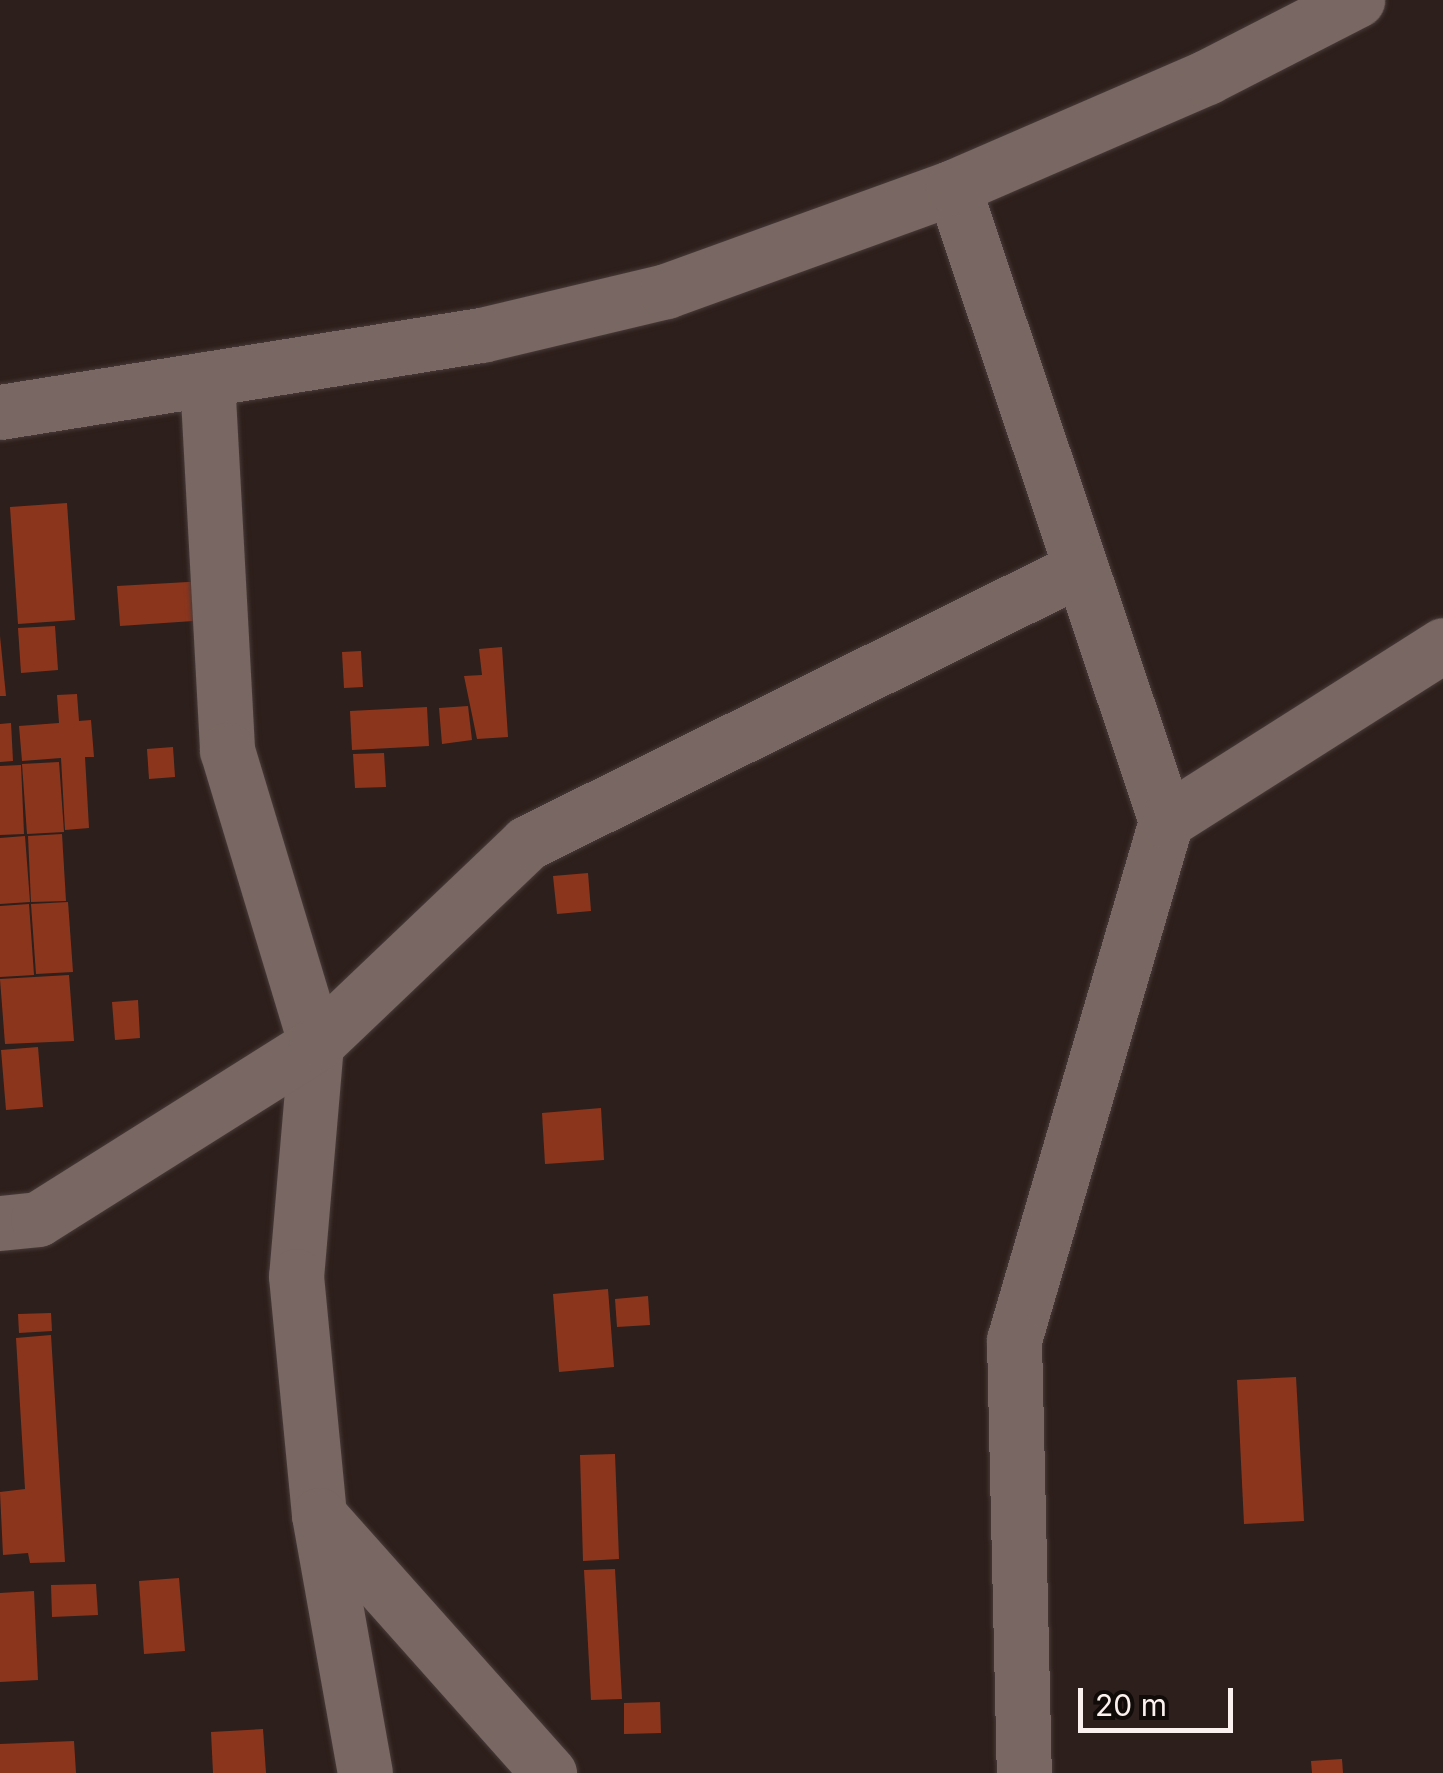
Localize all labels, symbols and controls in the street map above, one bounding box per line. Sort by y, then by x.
scale bar [1083,1668,1238,1730]
text: 20 m [1095,1687,1167,1723]

